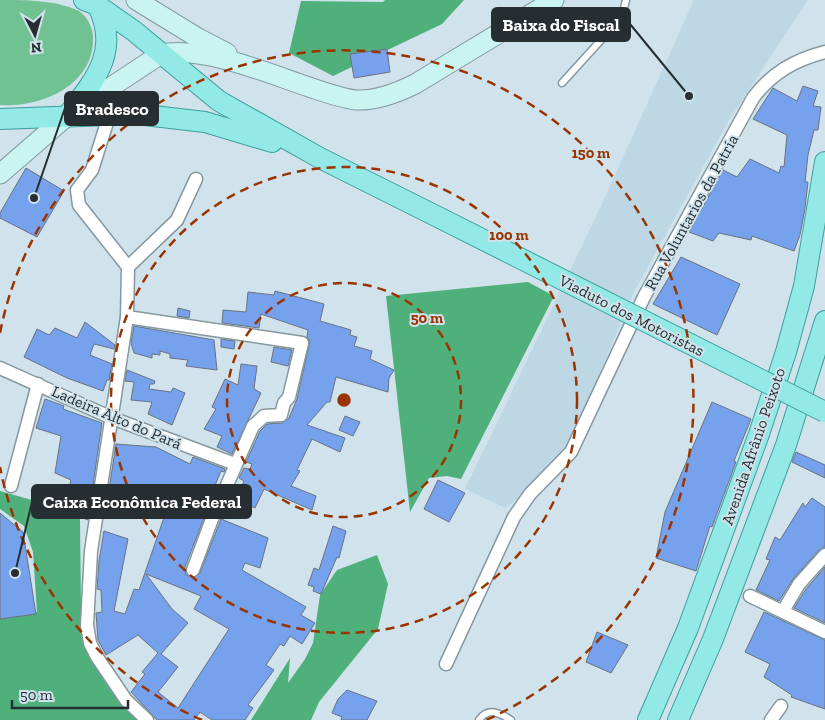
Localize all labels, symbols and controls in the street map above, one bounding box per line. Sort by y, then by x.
callout: Baixa do Fiscal [492,8,630,41]
north arrow [10,10,60,60]
text: Baixa do Fiscal [502,14,620,36]
text: N [30,38,42,56]
callout: Bradesco [65,92,158,125]
text: Bradesco [75,98,149,120]
street label: Rua Voluntarios da Patría [641,131,742,293]
text: 150 m [572,144,610,162]
text: 100 m [489,226,529,244]
street label: Viaduto dos Motoristas [555,270,708,360]
text: 50 m [411,309,443,327]
street label: Avenida Afrânio Peixoto [718,365,789,527]
street label: Ladeira Alto do Pará [49,382,185,453]
centre of rings [335,391,353,409]
callout: Caixa Econômica Federal [32,485,251,518]
text: Caixa Econômica Federal [43,491,241,513]
scale bar [12,678,129,710]
text: 50 m [20,686,53,704]

